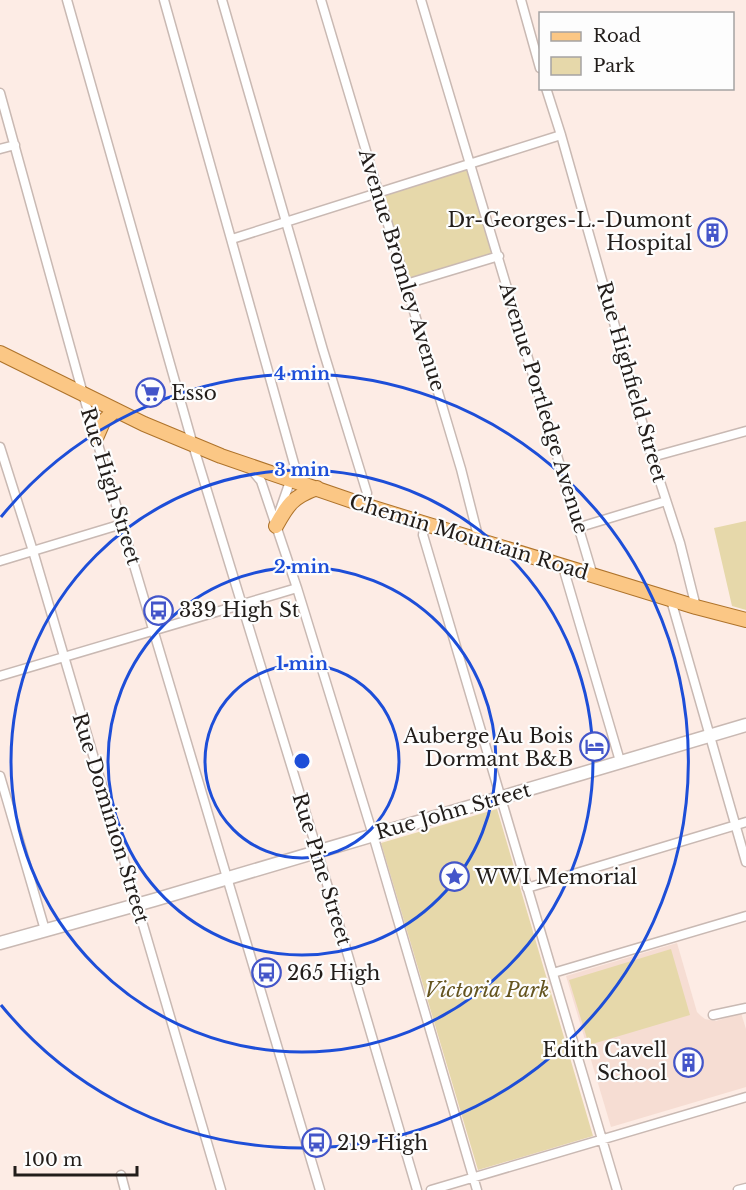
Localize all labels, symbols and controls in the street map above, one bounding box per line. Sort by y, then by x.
legend [539,12,734,90]
text: Road [593,25,641,47]
text: Park [593,55,635,77]
street label: Avenue Bromley Avenue [353,145,450,394]
place label: Dr-Georges-L.-Dumont Hospital [447,208,692,255]
building icon: Dr-Georges-L.-Dumont Hospital [697,216,729,248]
street label: Avenue Portledge Avenue [494,279,594,536]
street label: Rue Highfield Street [592,279,672,486]
text: 4 min [274,363,330,385]
supermarket icon: Esso [134,377,166,409]
place label: Esso [171,381,217,405]
street label: Rue High Street [76,404,146,568]
text: 3 min [274,459,330,481]
street label: Chemin Mountain Road [347,489,591,585]
text: 2 min [274,556,330,578]
bus stop icon: 339 High St [142,594,174,626]
place label: 339 High St [179,598,300,622]
text: 1 min [276,653,328,675]
street label: Rue Dominion Street [68,710,155,927]
place label: Auberge Au Bois Dormant B&B [402,724,573,771]
hotel icon: Auberge Au Bois Dormant B&B [578,731,610,763]
centre of rings [292,751,312,771]
street label: Rue John Street [373,777,534,845]
street label: Rue Pine Street [287,790,357,949]
place icon: WWI Memorial [438,861,470,893]
place label: WWI Memorial [474,865,637,889]
bus stop icon: 265 High [250,957,282,989]
place label: 265 High [287,961,381,985]
park label: Victoria Park [425,978,549,1002]
place label: Edith Cavell School [542,1038,667,1085]
building icon: Edith Cavell School [672,1046,704,1078]
bus stop icon: 219 High [300,1127,332,1159]
place label: 219 High [337,1131,428,1155]
scale bar [15,1139,136,1177]
text: 100 m [24,1149,82,1171]

